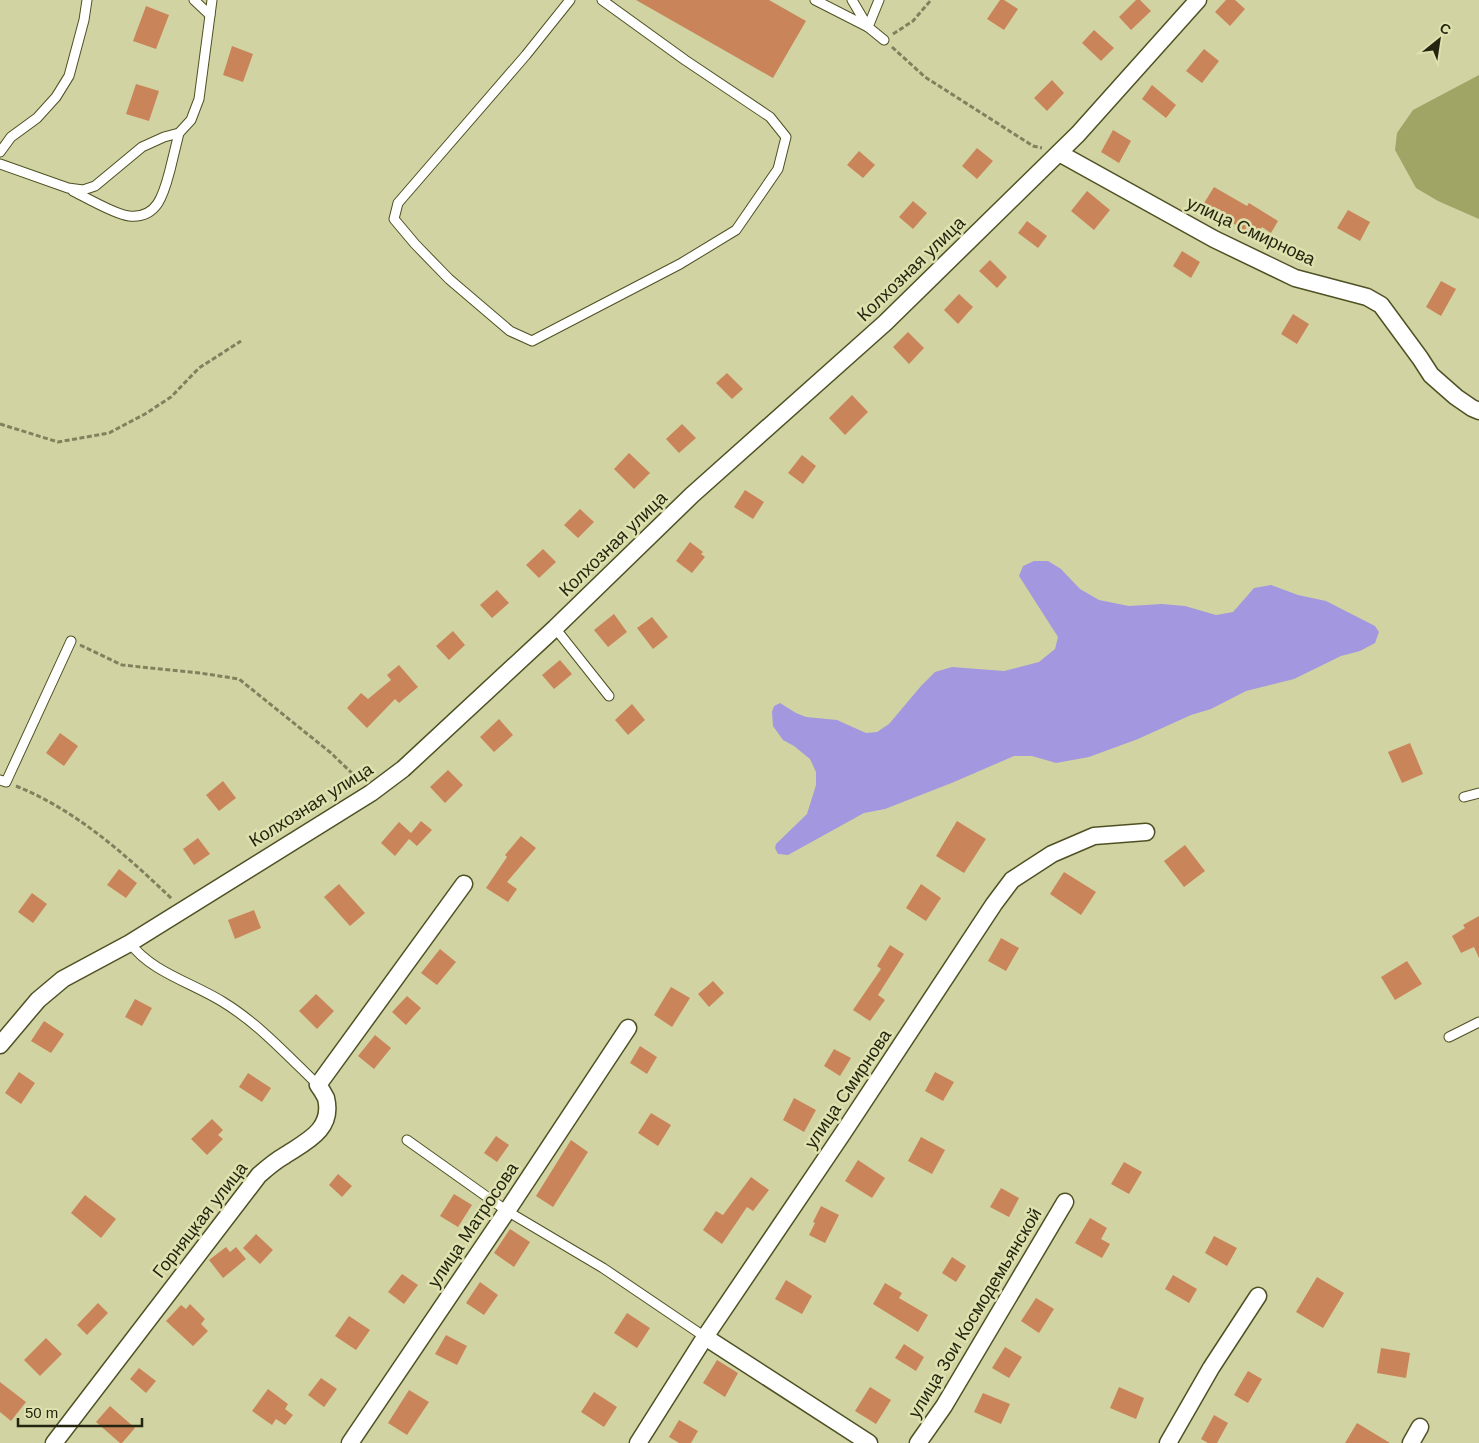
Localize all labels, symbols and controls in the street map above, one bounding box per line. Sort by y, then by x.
north arrow [1414,15,1464,65]
text: С [1437,19,1454,38]
street label: улица Смирнова [1184,193,1319,270]
street label: Колхозная улица [853,212,970,325]
street label: Колхозная улица [555,487,672,600]
street label: Колхозная улица [246,758,377,851]
street label: улица Смирнова [801,1025,896,1152]
street label: Горняцкая улица [149,1157,252,1282]
street label: улица Матросова [424,1158,523,1291]
street label: улица Зои Космодемьянской [904,1205,1046,1421]
scale bar [18,1396,141,1428]
text: 50 m [25,1404,58,1421]

